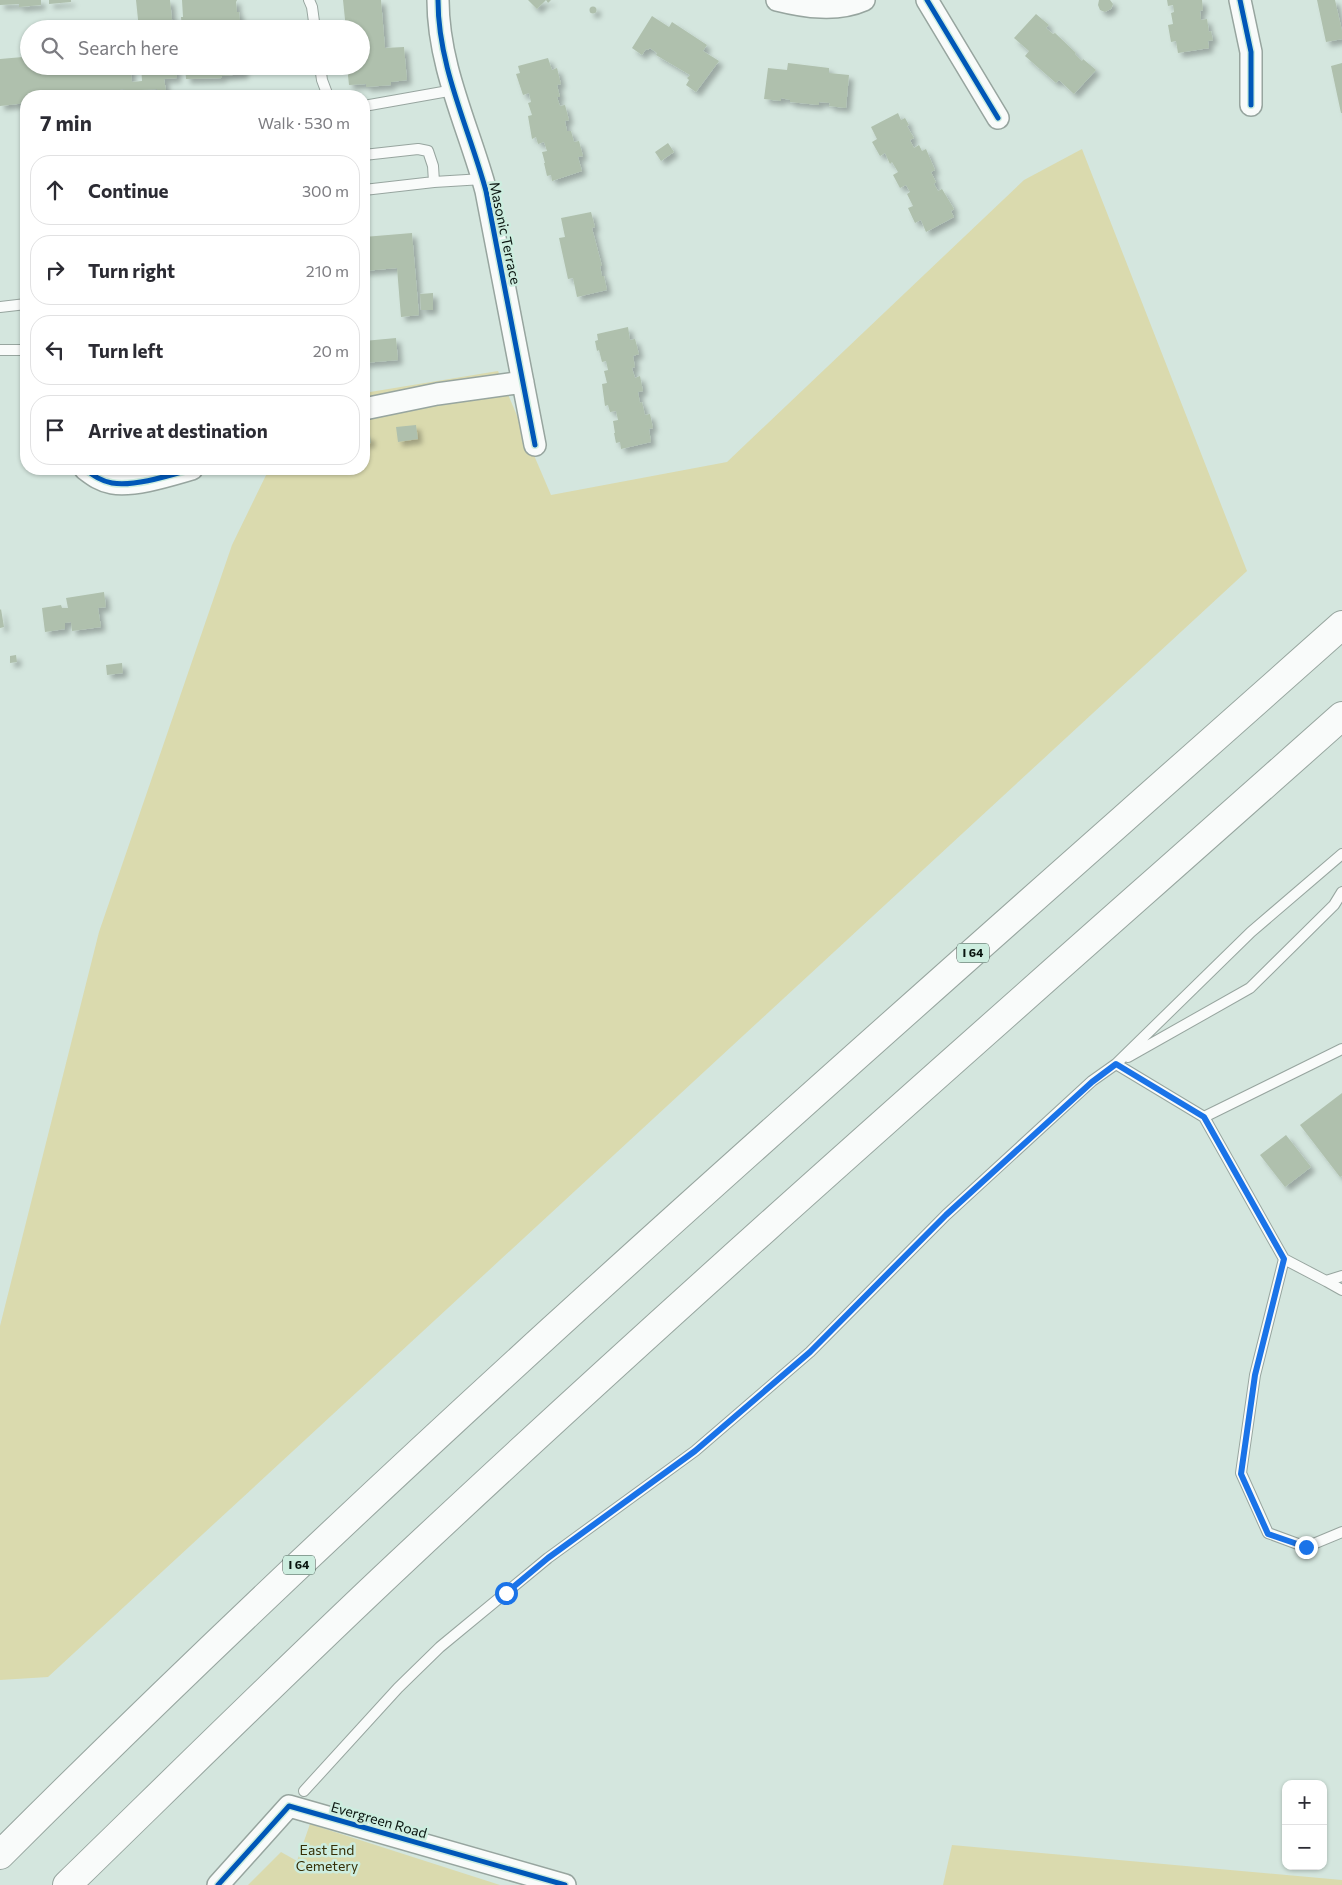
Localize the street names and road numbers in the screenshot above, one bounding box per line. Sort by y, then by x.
street label: Masonic Terrace [486,180,525,286]
road number: I 64 [957,944,989,962]
road number: I 64 [283,1556,315,1574]
street label: Evergreen Road [329,1798,429,1841]

